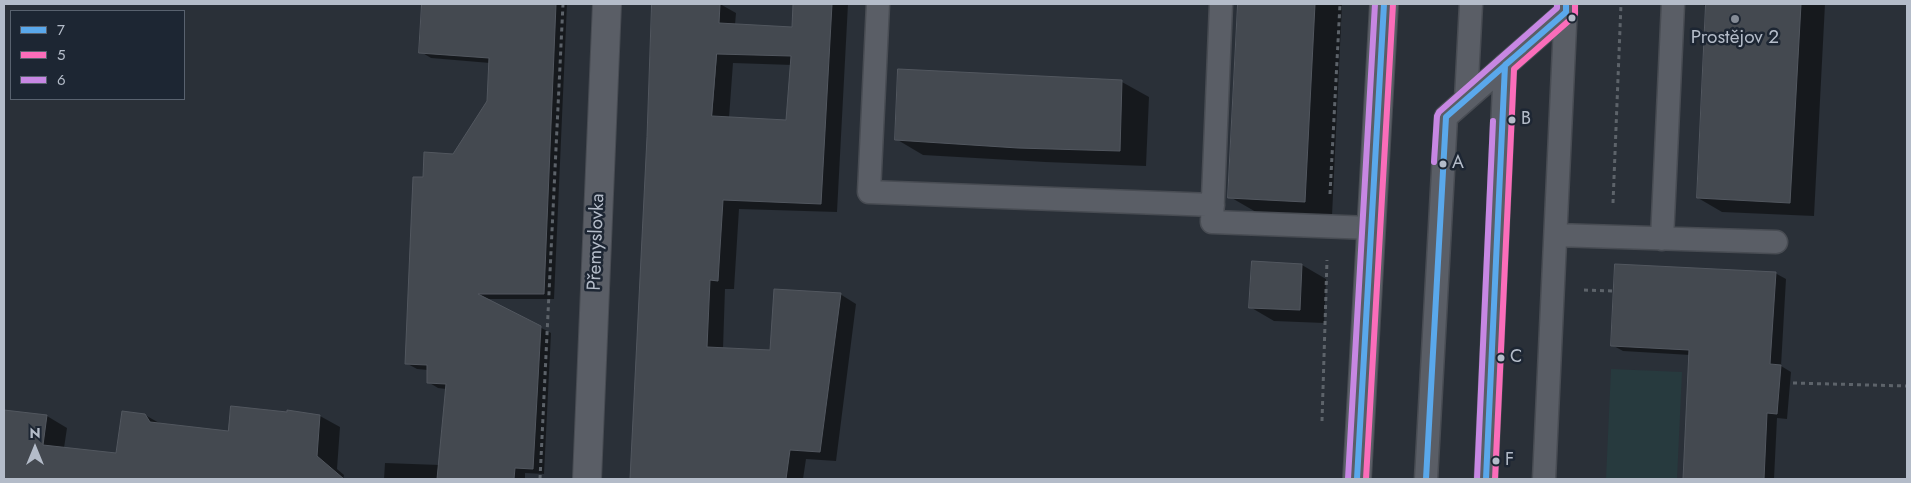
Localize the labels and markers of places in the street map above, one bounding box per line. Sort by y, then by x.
unlabelled marker [1567,13,1577,23]
marker: Prostějov 2 [1729,13,1741,25]
place label: Prostějov 2 [1691,27,1779,49]
place label: B [1521,109,1531,131]
marker: B [1507,115,1517,125]
place label: A [1452,153,1464,175]
marker: A [1438,159,1448,169]
place label: C [1510,347,1522,369]
marker: C [1496,353,1506,363]
place label: F [1505,450,1514,472]
marker: F [1491,456,1501,466]

